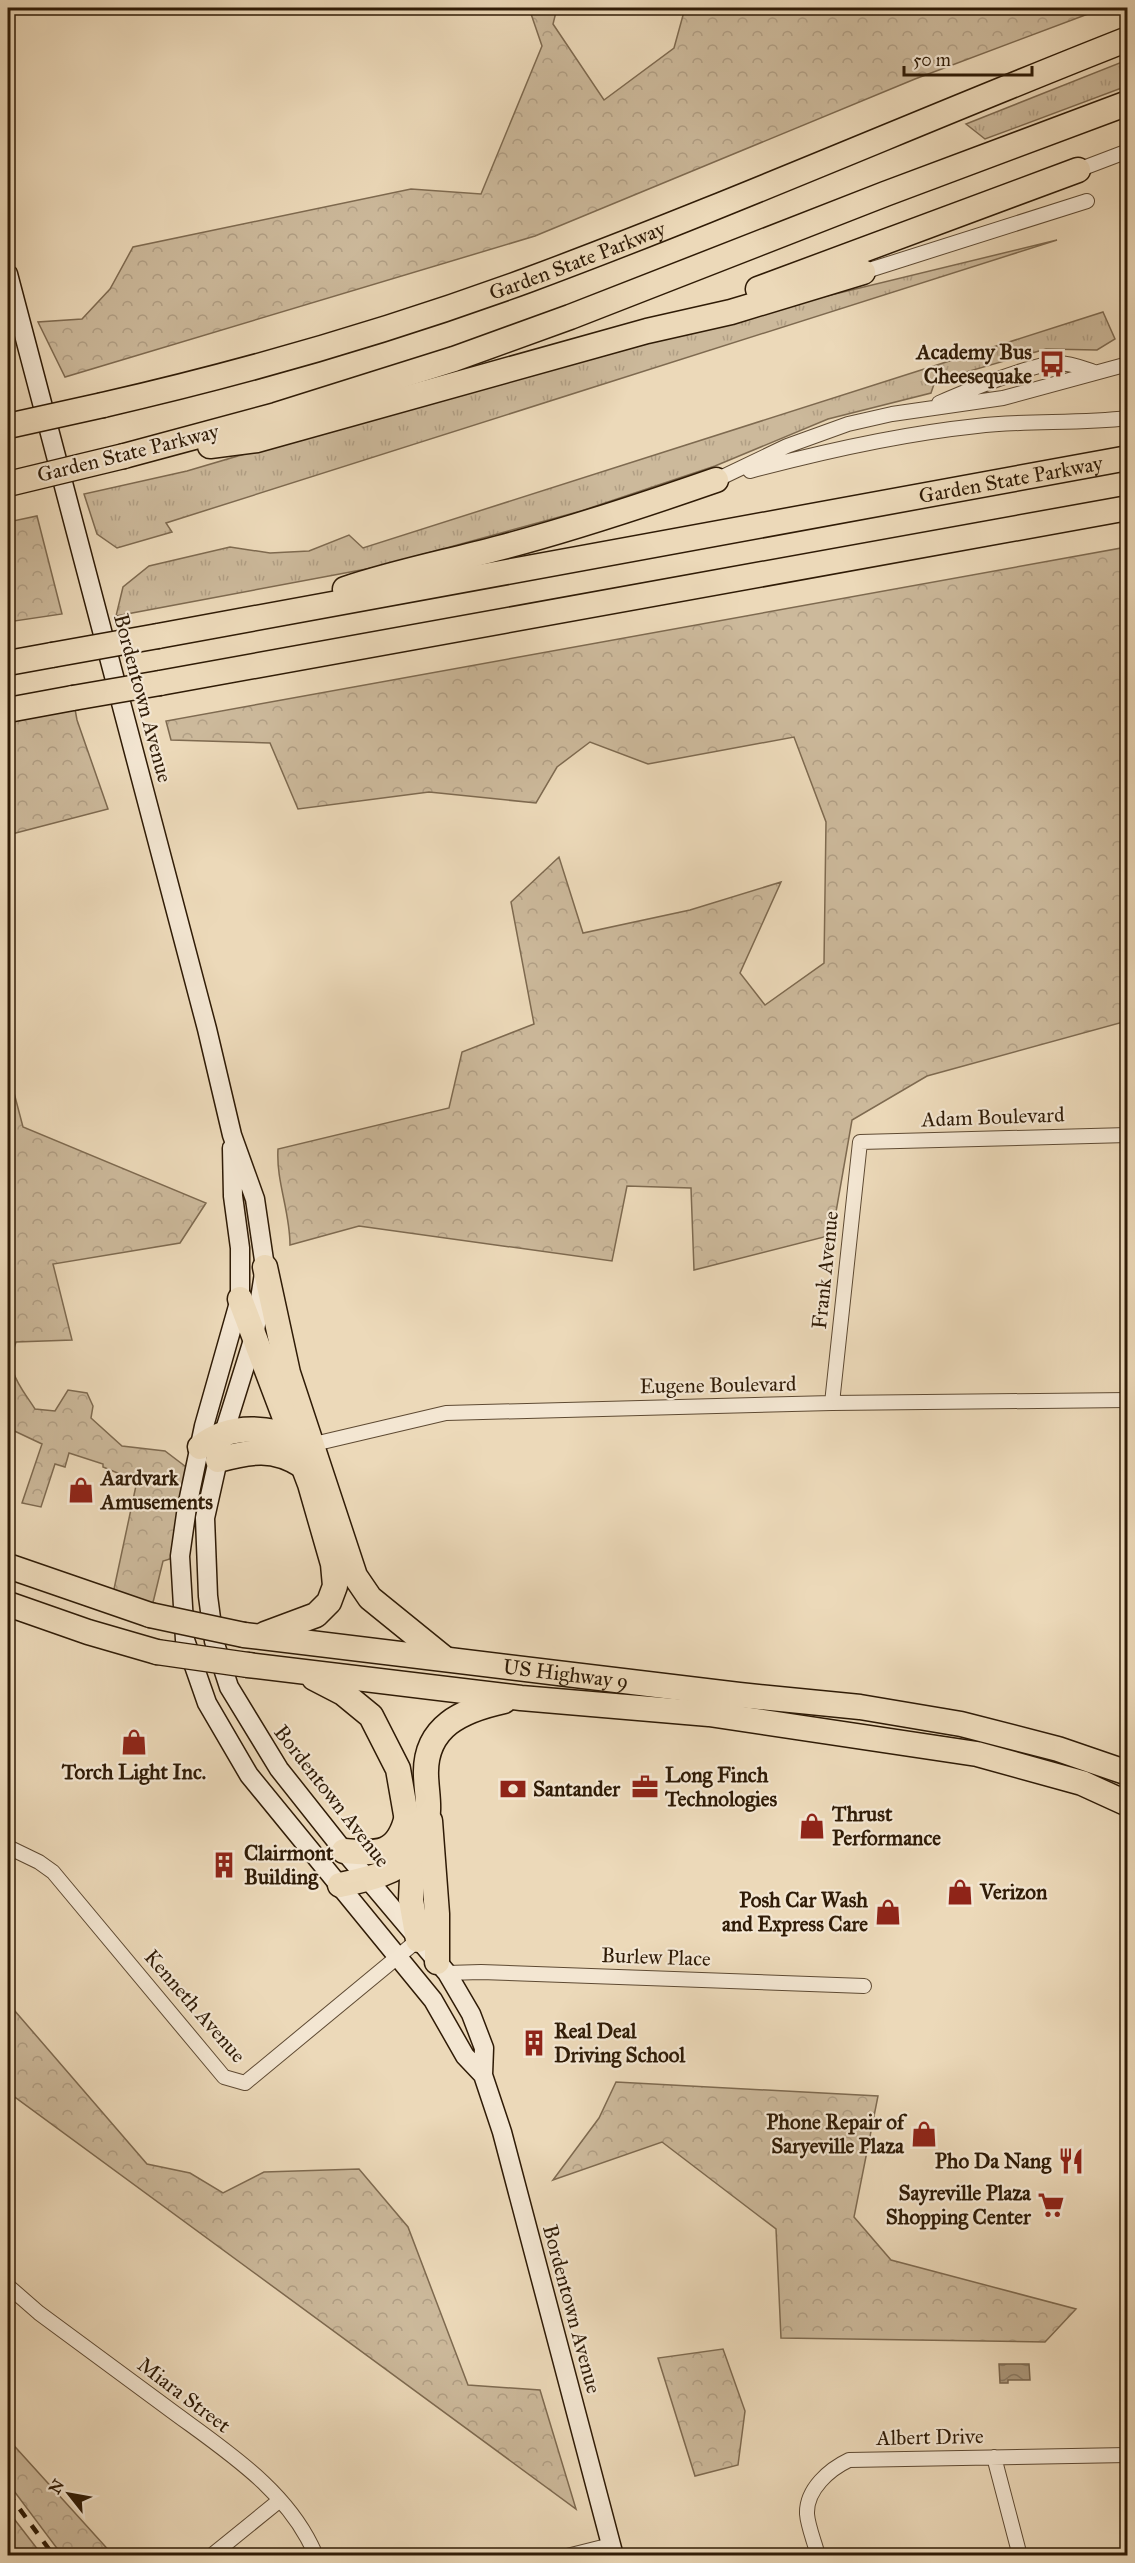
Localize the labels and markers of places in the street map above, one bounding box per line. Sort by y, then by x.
place label: Academy Bus Cheesequake [915,339,1032,389]
bus stop icon: Academy Bus Cheesequake [1037,349,1067,379]
place label: Aardvark Amusements [99,1465,213,1515]
shop icon: Aardvark Amusements [66,1475,96,1505]
shop icon: Torch Light Inc. [119,1727,149,1757]
place label: Torch Light Inc. [61,1759,206,1785]
place label: Long Finch Technologies [664,1762,778,1812]
office icon: Long Finch Technologies [630,1772,660,1802]
bank icon: Santander [498,1774,528,1804]
place label: Santander [533,1776,621,1802]
place label: Thrust Performance [831,1801,941,1851]
shop icon: Thrust Performance [797,1811,827,1841]
place label: Clairmont Building [244,1840,334,1890]
building icon: Clairmont Building [209,1850,239,1880]
shop icon: Verizon [945,1877,975,1907]
place label: Verizon [979,1879,1048,1905]
place label: Posh Car Wash and Express Care [722,1887,868,1937]
shop icon: Posh Car Wash and Express Care [873,1897,903,1927]
place label: Real Deal Driving School [554,2018,687,2068]
building icon: Real Deal Driving School [519,2028,549,2058]
place label: Phone Repair of Saryeville Plaza [766,2109,908,2159]
shop icon: Phone Repair of Saryeville Plaza [909,2119,939,2149]
restaurant icon: Pho Da Nang [1056,2146,1086,2176]
place label: Pho Da Nang [935,2148,1052,2174]
place label: Sayreville Plaza Shopping Center [886,2180,1032,2230]
supermarket icon: Sayreville Plaza Shopping Center [1036,2190,1066,2220]

